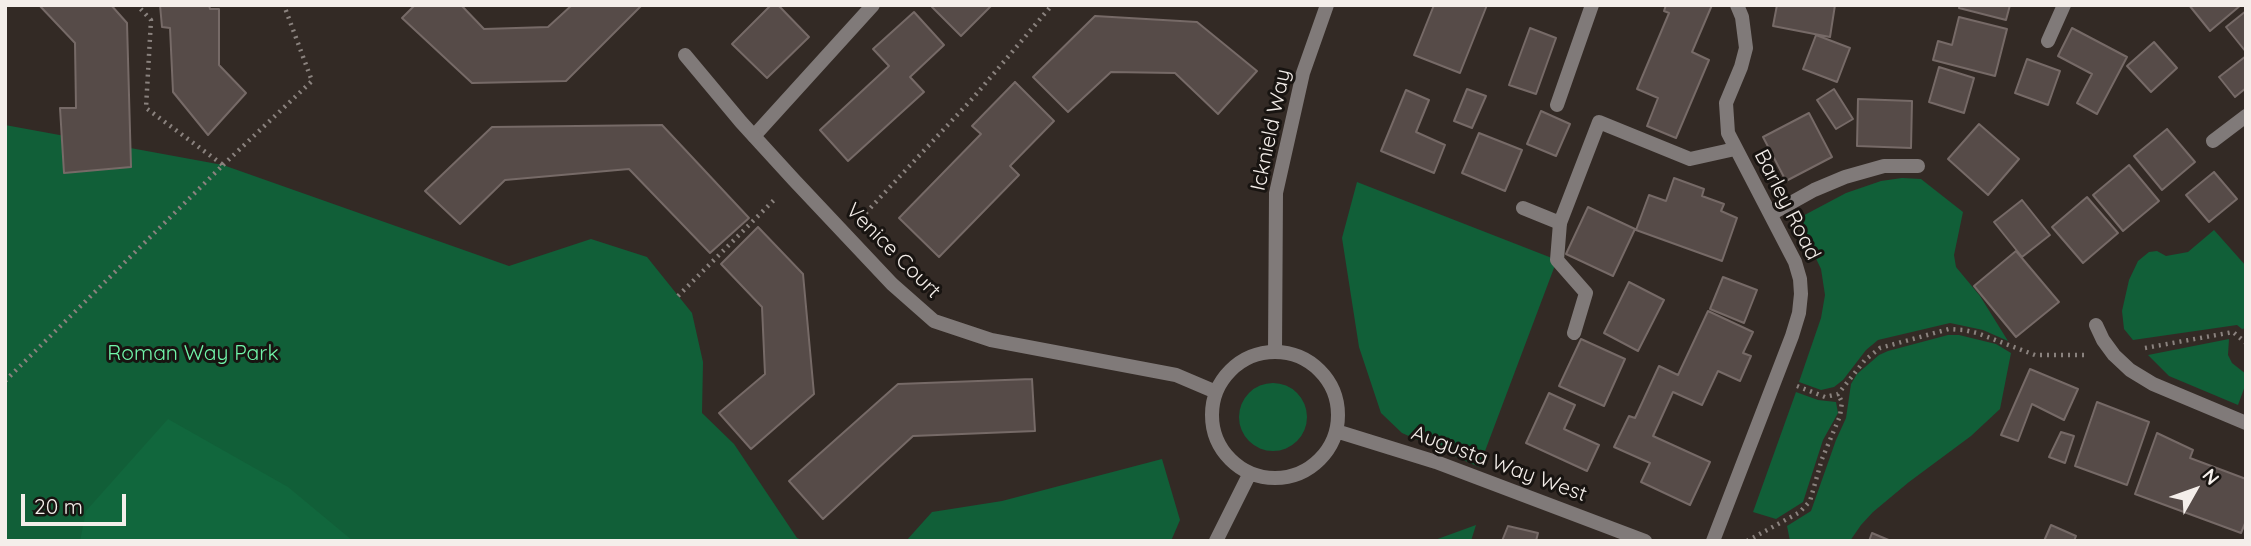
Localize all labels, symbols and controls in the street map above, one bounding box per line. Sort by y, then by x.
street label: Icknield Way [1246,67,1296,193]
street label: Barley Road [1748,146,1826,264]
street label: Venice Court [840,198,946,304]
park label: Roman Way Park [107,341,279,367]
street label: Augusta Way West [1408,421,1590,507]
north arrow [2160,455,2230,525]
text: N [2197,463,2225,490]
scale bar [24,480,130,524]
text: 20 m [34,493,83,519]

